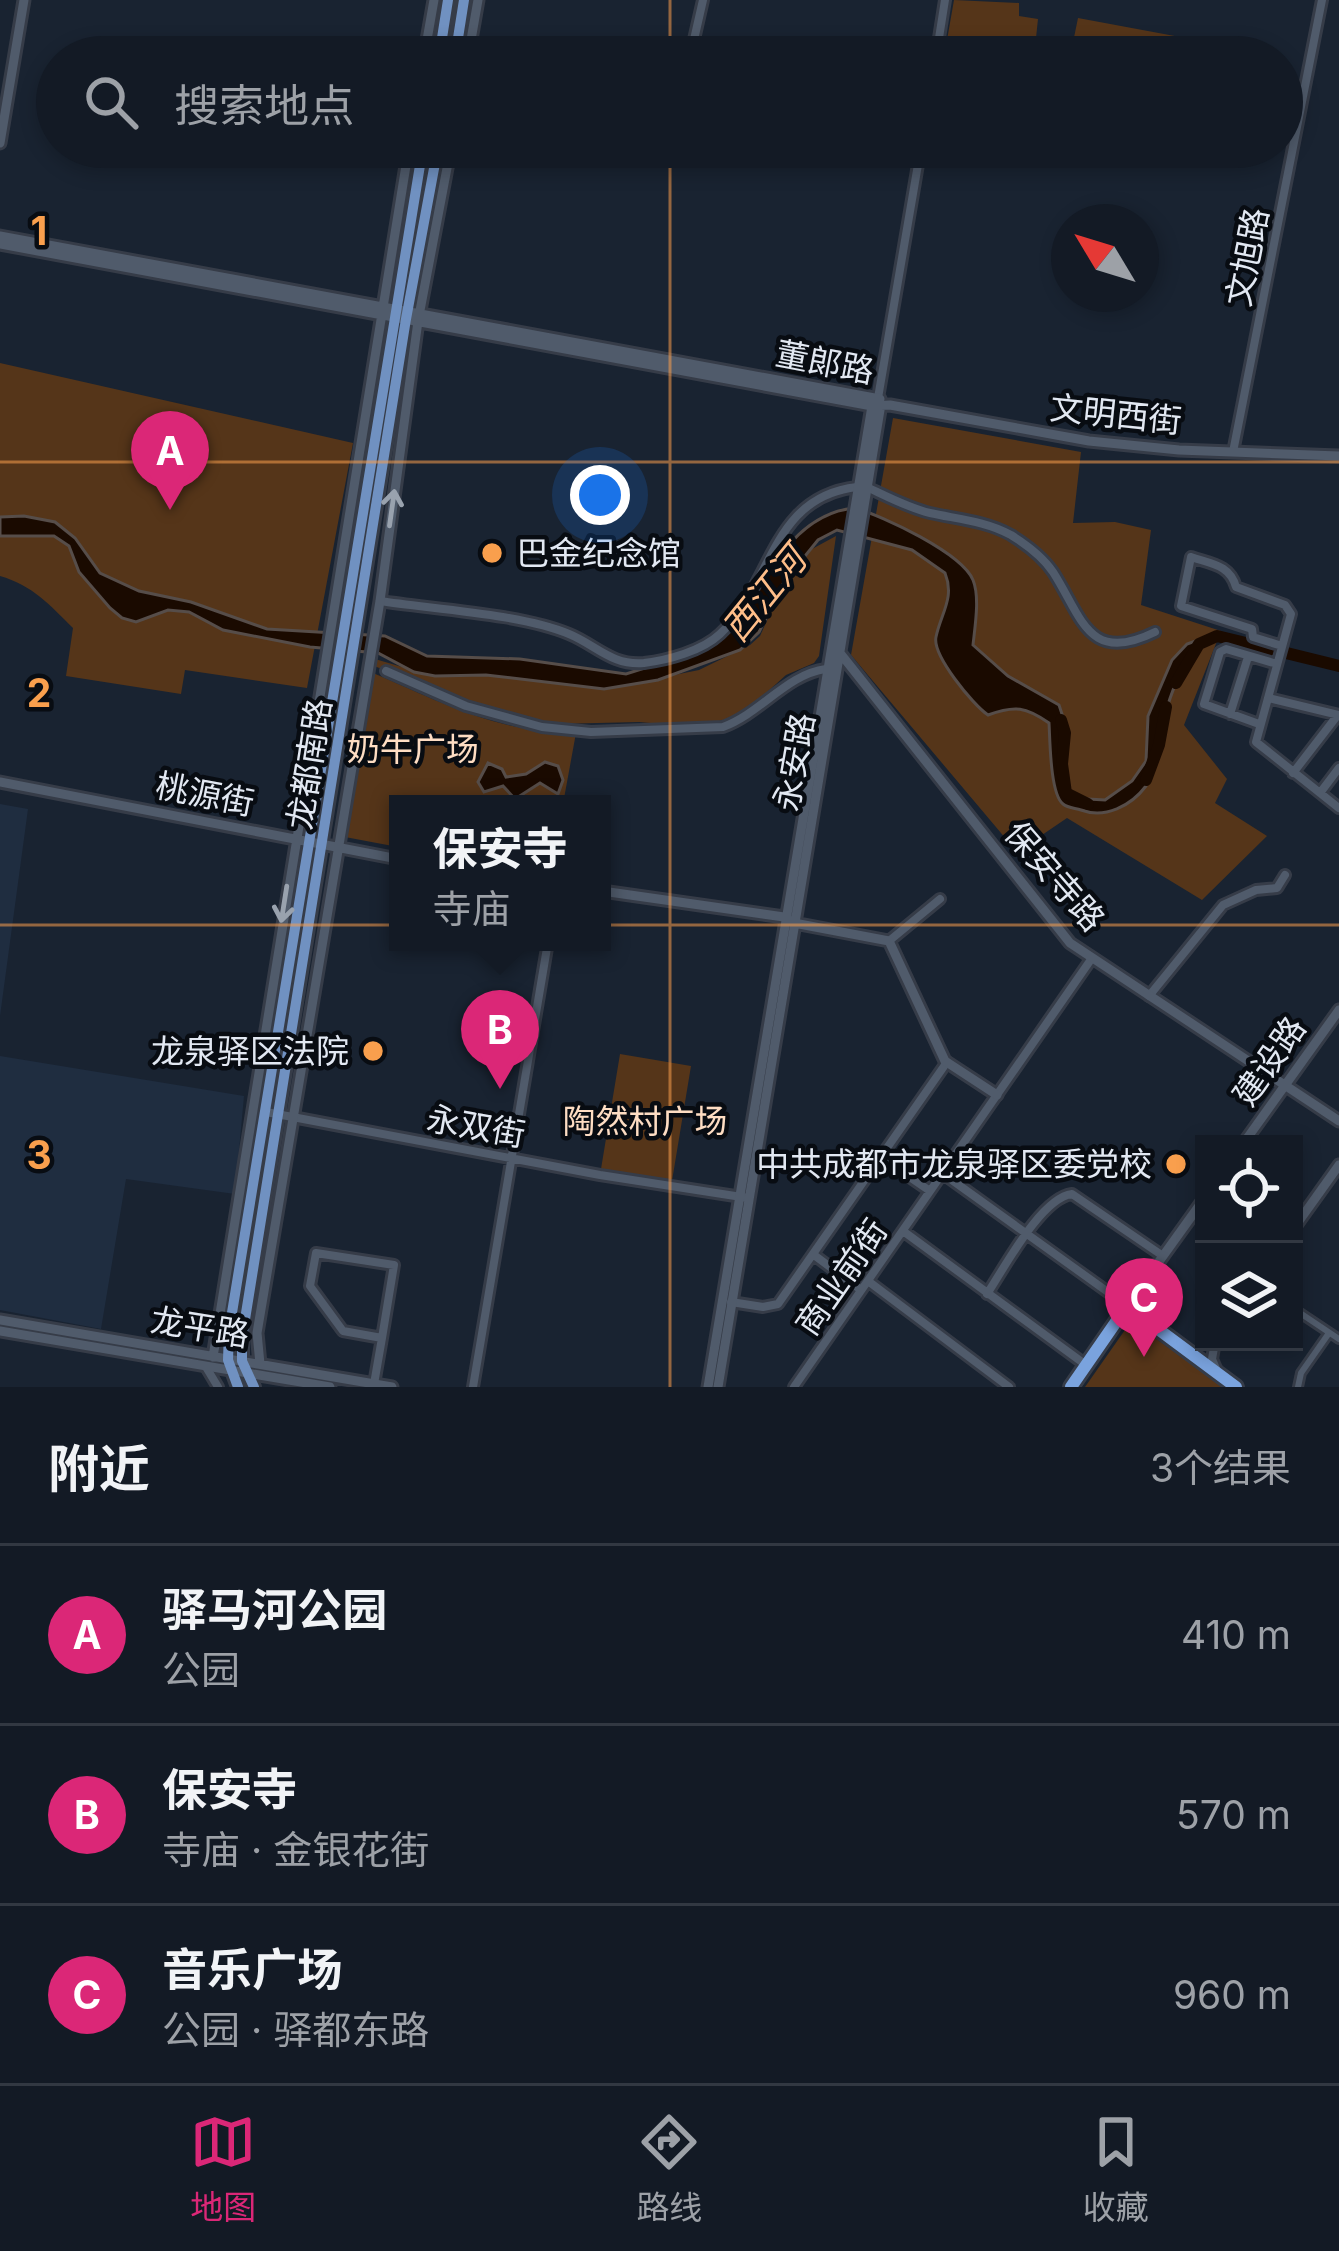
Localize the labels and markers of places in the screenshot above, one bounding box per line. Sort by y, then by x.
pin: A [131,411,209,510]
place label: 巴金纪念馆 [516,533,681,573]
marker: 巴金纪念馆 [479,540,505,566]
pin: B [461,990,539,1089]
place label: 龙泉驿区法院 [151,1031,349,1071]
marker: 龙泉驿区法院 [360,1038,386,1064]
place label: 中共成都市龙泉驿区委党校 [756,1144,1152,1184]
marker: 中共成都市龙泉驿区委党校 [1163,1151,1189,1177]
pin: C [1105,1258,1183,1357]

